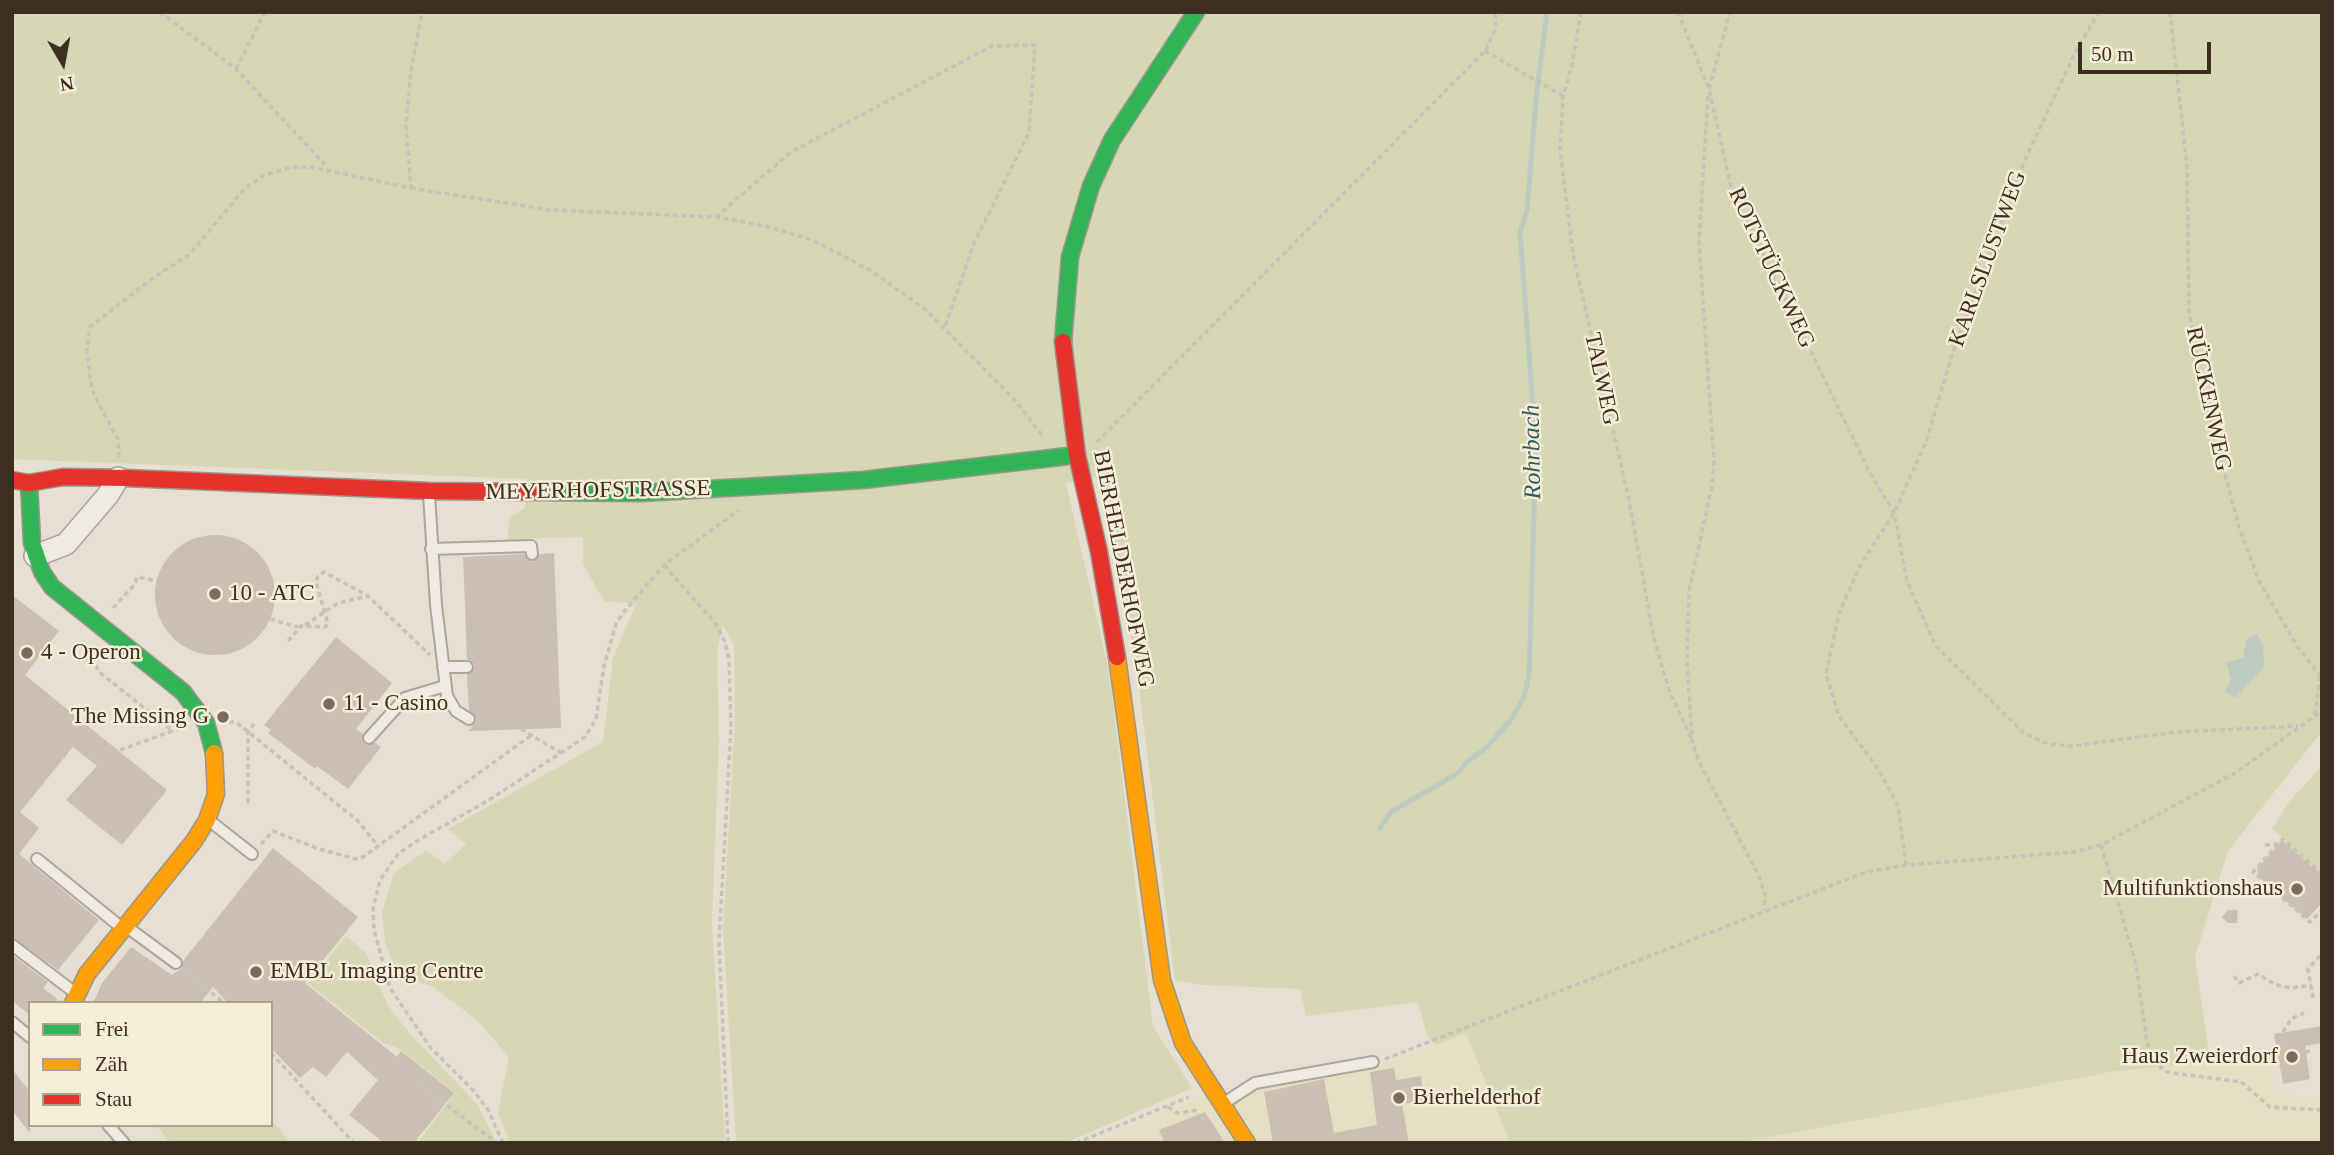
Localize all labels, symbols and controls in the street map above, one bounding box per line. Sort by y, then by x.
north arrow [28,28,98,98]
scale bar [2082,28,2215,72]
text: 50 m [2091,42,2134,66]
text: N [58,73,75,96]
street label: KARLSLUSTWEG [1943,167,2033,351]
street label: ROTSTÜCKWEG [1722,183,1820,353]
street label: RÜCKENWEG [2179,324,2237,474]
street label: TALWEG [1578,330,1624,428]
water label: Rohrbach [1518,404,1548,500]
street label: BIERHELDERHOFWEG [1086,448,1160,690]
street label: MEYERHOFSTRASSE [485,475,711,507]
place label: 10 - ATC [229,580,315,608]
marker: 10 - ATC [207,586,223,602]
place label: 4 - Operon [41,639,141,667]
marker: 4 - Operon [19,645,35,661]
place label: 11 - Casino [343,690,448,718]
marker: 11 - Casino [321,696,337,712]
place label: The Missing G [71,703,209,731]
marker: The Missing G [215,709,231,725]
place label: Multifunktionshaus [2103,875,2283,903]
marker: Multifunktionshaus [2289,881,2305,897]
place label: EMBL Imaging Centre [270,958,483,986]
marker: EMBL Imaging Centre [248,964,264,980]
legend [28,1001,273,1127]
text: Frei [95,1017,129,1041]
place label: Haus Zweierdorf [2122,1043,2278,1071]
marker: Haus Zweierdorf [2284,1049,2300,1065]
text: Zäh [95,1052,128,1076]
place label: Bierhelderhof [1413,1084,1541,1112]
text: Stau [95,1087,132,1111]
marker: Bierhelderhof [1391,1090,1407,1106]

